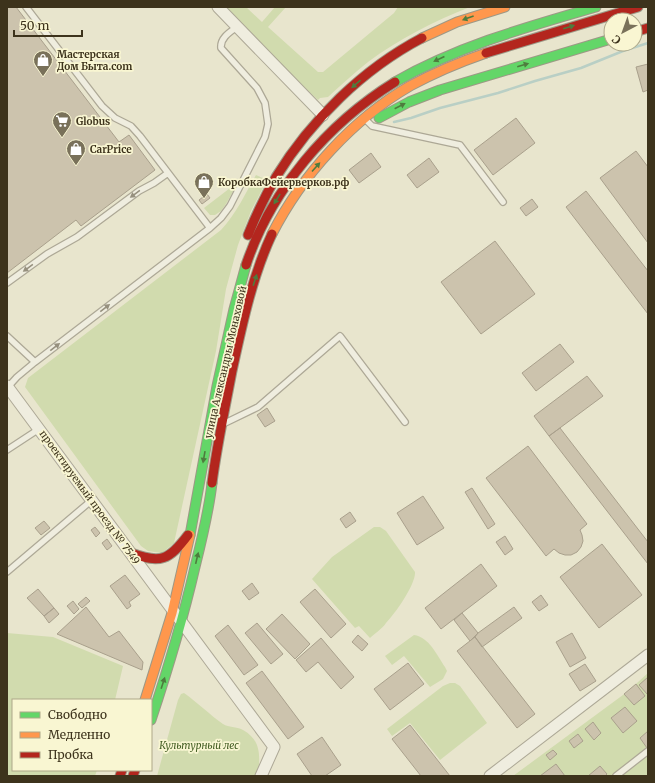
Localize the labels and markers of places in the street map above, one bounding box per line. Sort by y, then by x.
place label: Мастерская Дом Быта.com [57,48,132,73]
shop icon: Мастерская Дом Быта.com [32,49,54,77]
supermarket icon: Globus [51,110,73,138]
place label: Globus [76,115,110,128]
shop icon: CarPrice [65,138,87,166]
place label: CarPrice [90,143,132,156]
shop icon: КоробкаФейерверков.рф [193,171,215,199]
place label: КоробкаФейерверков.рф [218,176,349,189]

